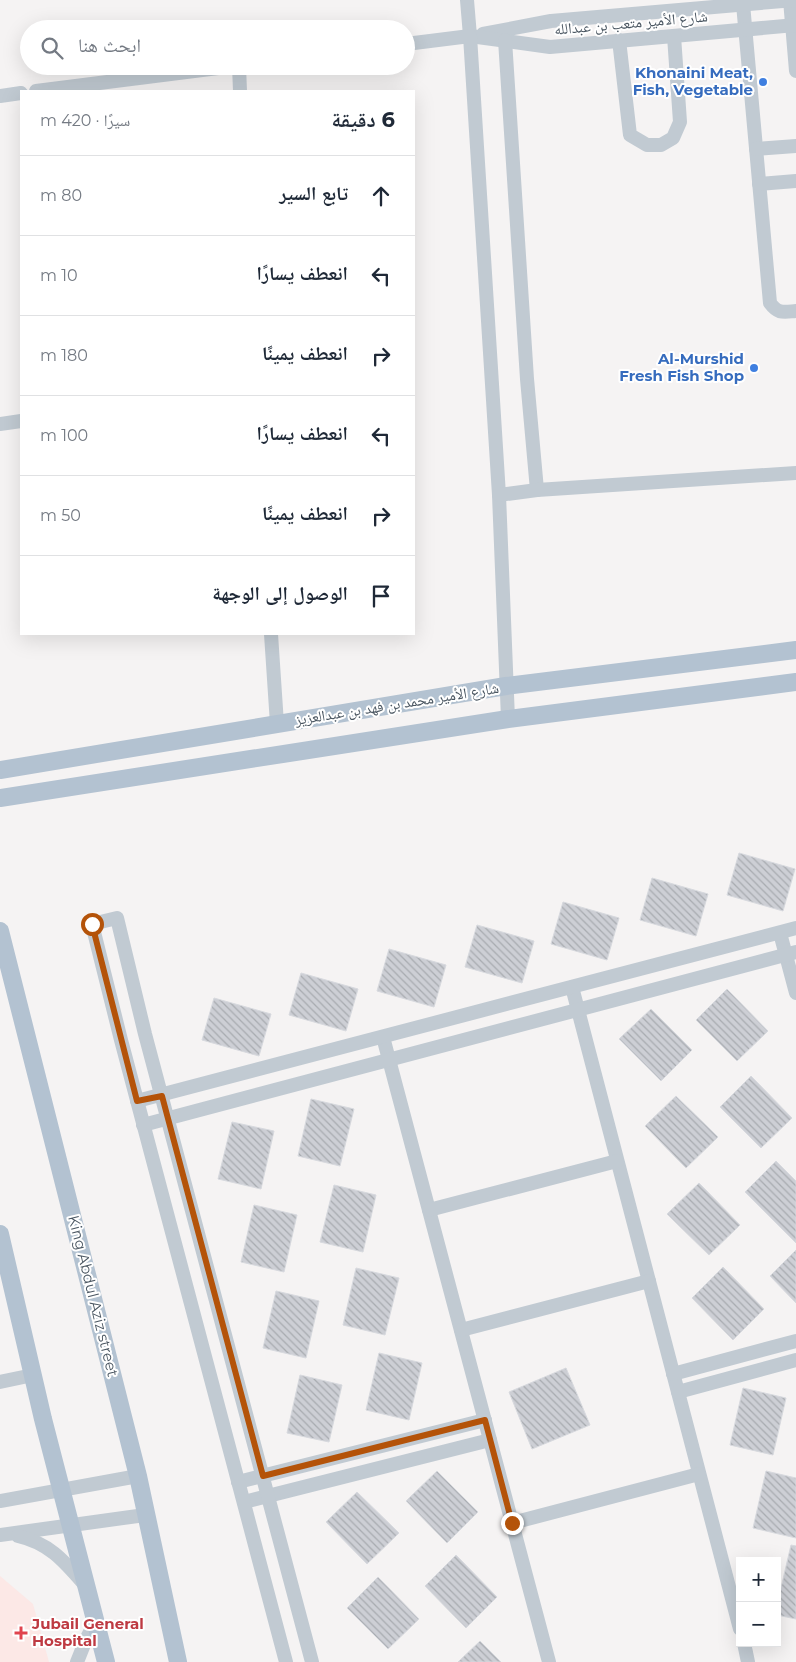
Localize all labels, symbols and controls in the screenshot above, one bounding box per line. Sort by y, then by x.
street label: شارع الأمير متعب بن عبدالله [554,6,709,40]
search box [20,20,415,75]
icon: search [38,34,66,62]
text: ابحث هنا [78,34,141,57]
place label: Khonaini Meat, Fish, Vegetable [633,63,753,99]
marker: Khonaini Meat, Fish, Vegetable [757,76,769,88]
text: 6 دقيقة [332,107,395,132]
text: سيرًا · 420 m [40,111,130,130]
text: تابع السير [279,182,348,205]
icon: ahead [367,182,395,210]
text: 80 m [40,186,82,205]
text: انعطف يسارًا [256,262,348,285]
icon: left [367,262,395,290]
text: 10 m [40,266,78,285]
text: انعطف يمينًا [262,342,348,365]
icon: right [367,342,395,370]
text: 180 m [40,346,88,365]
place label: Al-Murshid Fresh Fish Shop [619,349,744,385]
marker: Al-Murshid Fresh Fish Shop [748,362,760,374]
text: انعطف يسارًا [256,422,348,445]
icon: left [367,422,395,450]
text: 100 m [40,426,88,445]
text: انعطف يمينًا [262,502,348,525]
icon: right [367,502,395,530]
text: 50 m [40,506,81,525]
text: الوصول إلى الوجهة [212,582,348,605]
icon: arrive [367,582,395,610]
street label: شارع الأمير محمد بن فهد بن عبدالعزيز [293,678,500,730]
route start [81,913,104,936]
street label: King Abdul Aziz street [64,1213,123,1379]
route end [501,1512,524,1535]
map controls [736,1557,781,1647]
button: + [736,1557,781,1602]
button: − [736,1602,781,1647]
place label: Jubail General Hospital [31,1614,144,1650]
marker: Jubail General Hospital [14,1626,28,1640]

